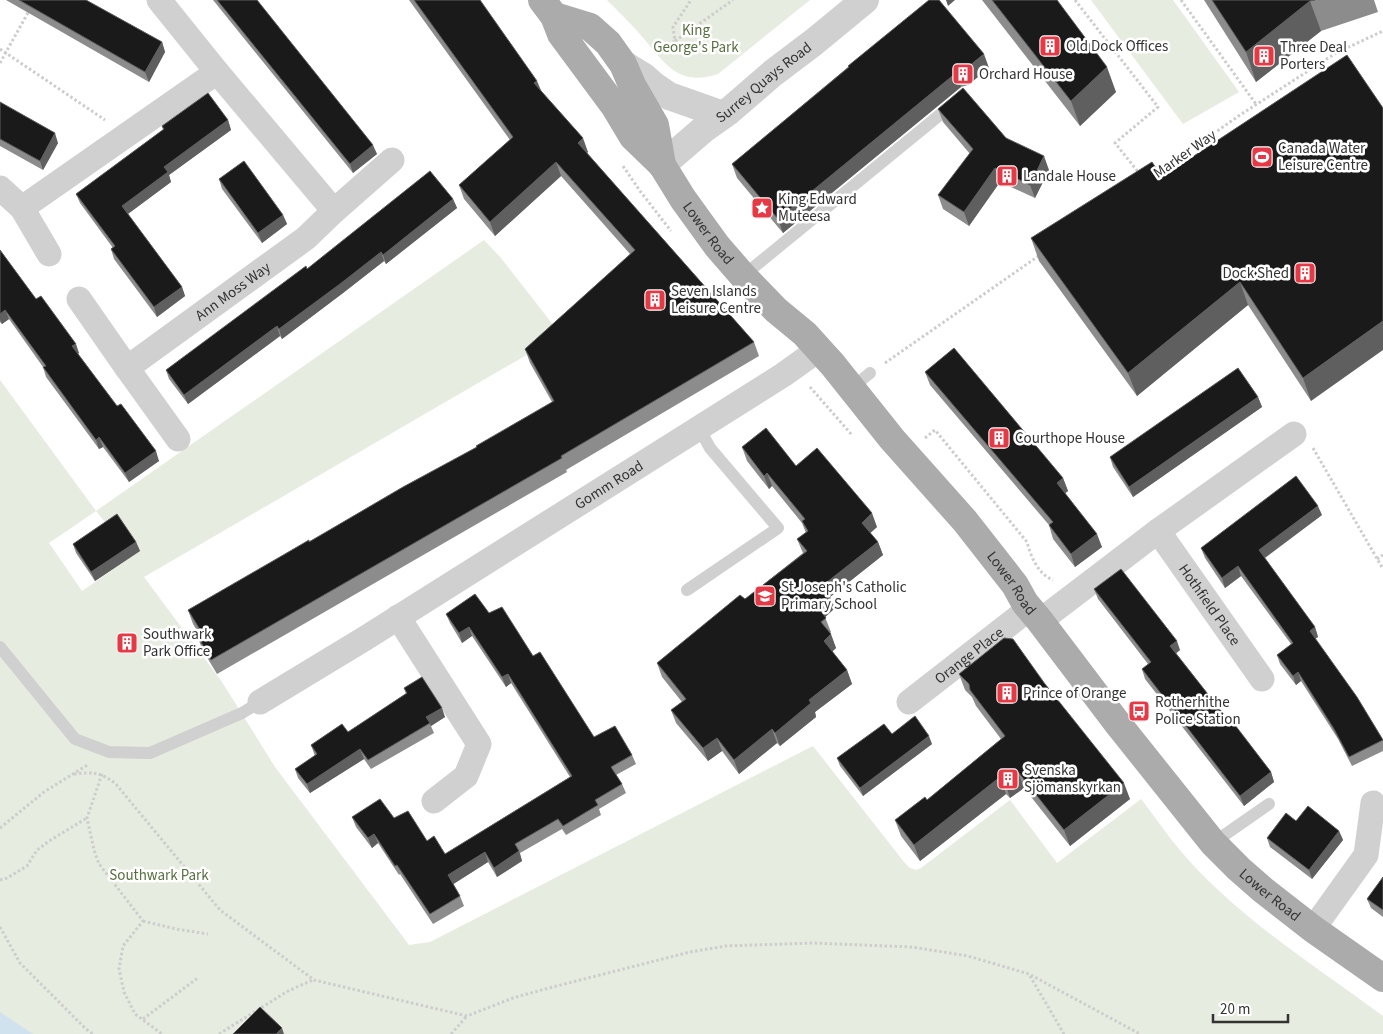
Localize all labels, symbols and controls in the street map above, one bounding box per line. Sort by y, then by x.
park label: King George's Park [653,20,739,58]
building icon: Old Dock Offices [1038,34,1062,58]
place label: Old Dock Offices [1066,36,1168,57]
street label: Surrey Quays Road [711,37,816,128]
place label: Three Deal Porters [1280,37,1347,75]
building icon: Three Deal Porters [1252,44,1276,68]
building icon: Orchard House [951,62,975,86]
place label: Orchard House [979,64,1073,85]
street label: Marker Way [1149,125,1221,183]
place label: Canada Water Leisure Centre [1278,138,1368,176]
sports icon: Canada Water Leisure Centre [1250,145,1274,169]
building icon: Landale House [995,164,1019,188]
place label: Landale House [1023,166,1116,187]
place label: King Edward Muteesa [778,189,857,227]
place icon: King Edward Muteesa [750,196,774,220]
street label: Lower Road [678,197,739,269]
street label: Ann Moss Way [191,257,275,326]
building icon: Dock Shed [1293,261,1317,285]
place label: Dock Shed [1222,263,1289,284]
place label: Seven Islands Leisure Centre [671,281,761,319]
building icon: Seven Islands Leisure Centre [643,288,667,312]
building icon: Courthope House [987,426,1011,450]
place label: Courthope House [1015,428,1125,449]
street label: Gomm Road [570,455,647,514]
street label: Lower Road [982,547,1041,620]
street label: Hothfield Place [1174,560,1246,650]
place label: St Joseph's Catholic Primary School [781,577,907,615]
school or university icon: St Joseph's Catholic Primary School [753,584,777,608]
street label: Orange Place [930,622,1008,689]
place label: Southwark Park Office [143,624,212,662]
building icon: Southwark Park Office [115,631,139,655]
building icon: Prince of Orange [995,681,1019,705]
place label: Prince of Orange [1023,683,1126,704]
place label: Rotherhithe Police Station [1155,692,1241,730]
bus stop icon: Rotherhithe Police Station [1127,699,1151,723]
place label: Svenska Sjömanskyrkan [1024,760,1121,798]
building icon: Svenska Sjömanskyrkan [996,767,1020,791]
street label: Lower Road [1235,863,1305,926]
park label: Southwark Park [109,865,209,886]
scale bar [1213,992,1288,1024]
text: 20 m [1220,999,1250,1020]

